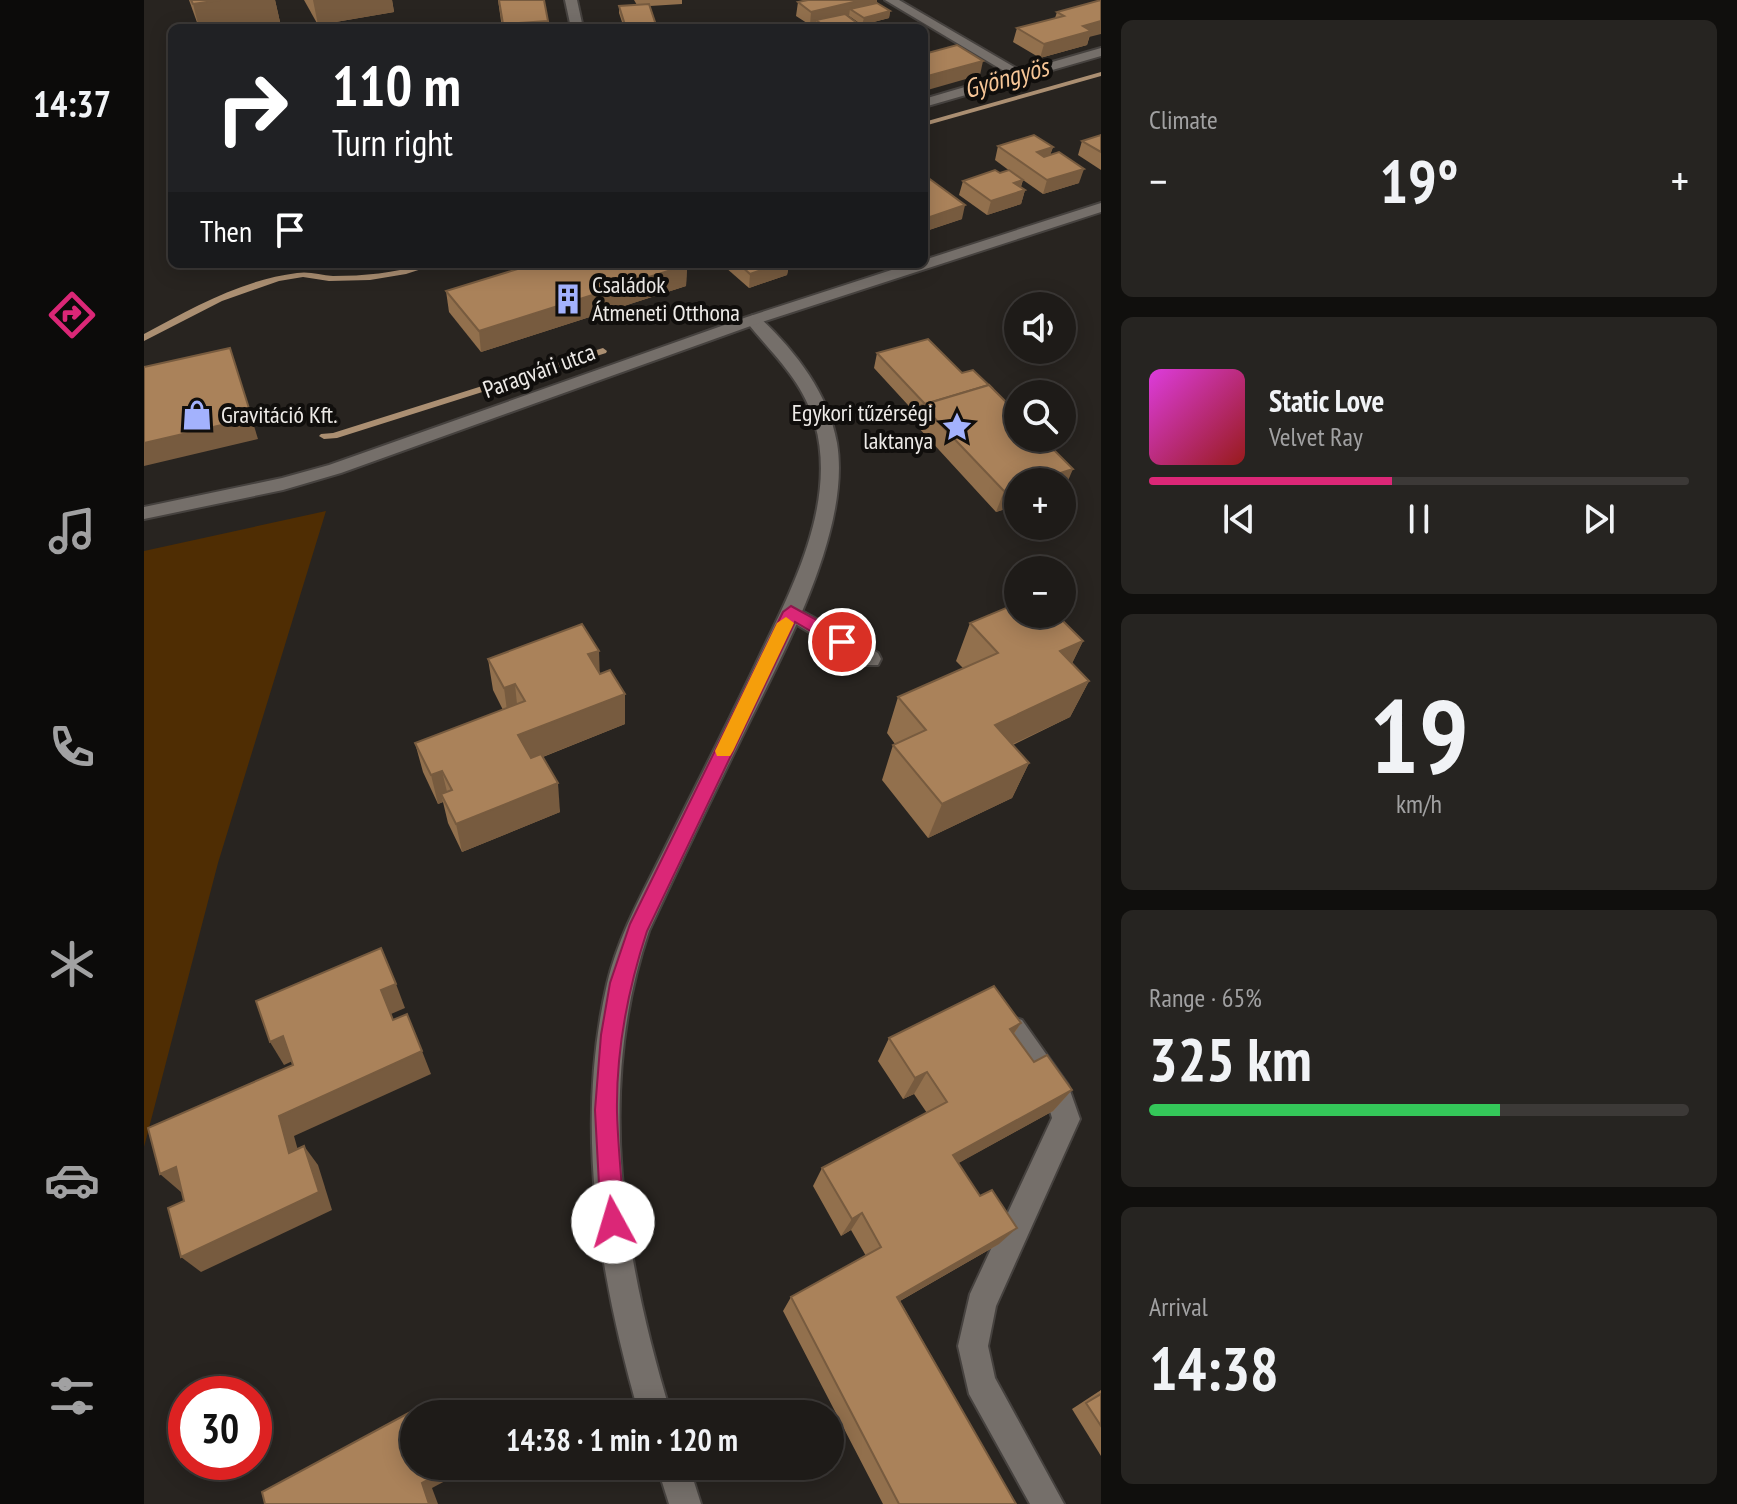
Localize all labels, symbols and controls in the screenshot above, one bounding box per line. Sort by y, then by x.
text: 110 m [332,49,461,121]
water label: Gyöngyös [960,49,1054,105]
icon: right [200,56,304,160]
text: 14:37 [33,80,111,127]
text: Climate [1149,103,1218,136]
text: Turn right [332,119,453,166]
text: 19° [1379,142,1459,220]
text: − [1149,152,1167,209]
text: + [1671,152,1689,209]
icon: arrive [268,208,312,252]
text: Then [200,211,252,250]
place label: Családok Átmeneti Otthona [592,269,740,328]
building icon: Családok Átmeneti Otthona [551,282,585,316]
icon: directions [44,287,100,343]
map controls [1004,292,1076,628]
button: sound [1004,292,1076,364]
street label: Paragvári utca [479,336,599,405]
button: search [1004,380,1076,452]
text: Static Love [1269,381,1384,420]
place label: Egykori tűzérségi laktanya [792,397,933,456]
shop icon: Gravitáció Kft. [180,398,214,432]
place label: Gravitáció Kft. [221,399,338,430]
place icon: Egykori tűzérségi laktanya [940,410,974,444]
text: Velvet Ray [1269,420,1363,453]
button: + [1004,468,1076,540]
icon: previous [1217,497,1261,541]
icon: pause [1397,497,1441,541]
icon: next [1577,497,1621,541]
icon: music [44,503,100,559]
button: − [1004,556,1076,628]
pin [808,608,876,676]
icon: arrive [820,620,864,664]
text: 19 [1369,667,1469,802]
icon: phone [44,719,100,775]
text: km/h [1396,787,1442,820]
icon: climate [44,936,100,992]
text: Range · 65% [1149,981,1262,1014]
text: 325 km [1149,1020,1312,1098]
icon: car [44,1152,100,1208]
position arrow [571,1180,655,1264]
text: Arrival [1149,1290,1208,1323]
text: 14:38 [1149,1329,1279,1407]
icon: filters [44,1368,100,1424]
speed limit sign: 30 [168,1376,272,1480]
text: 14:38 · 1 min · 120 m [506,1420,738,1459]

